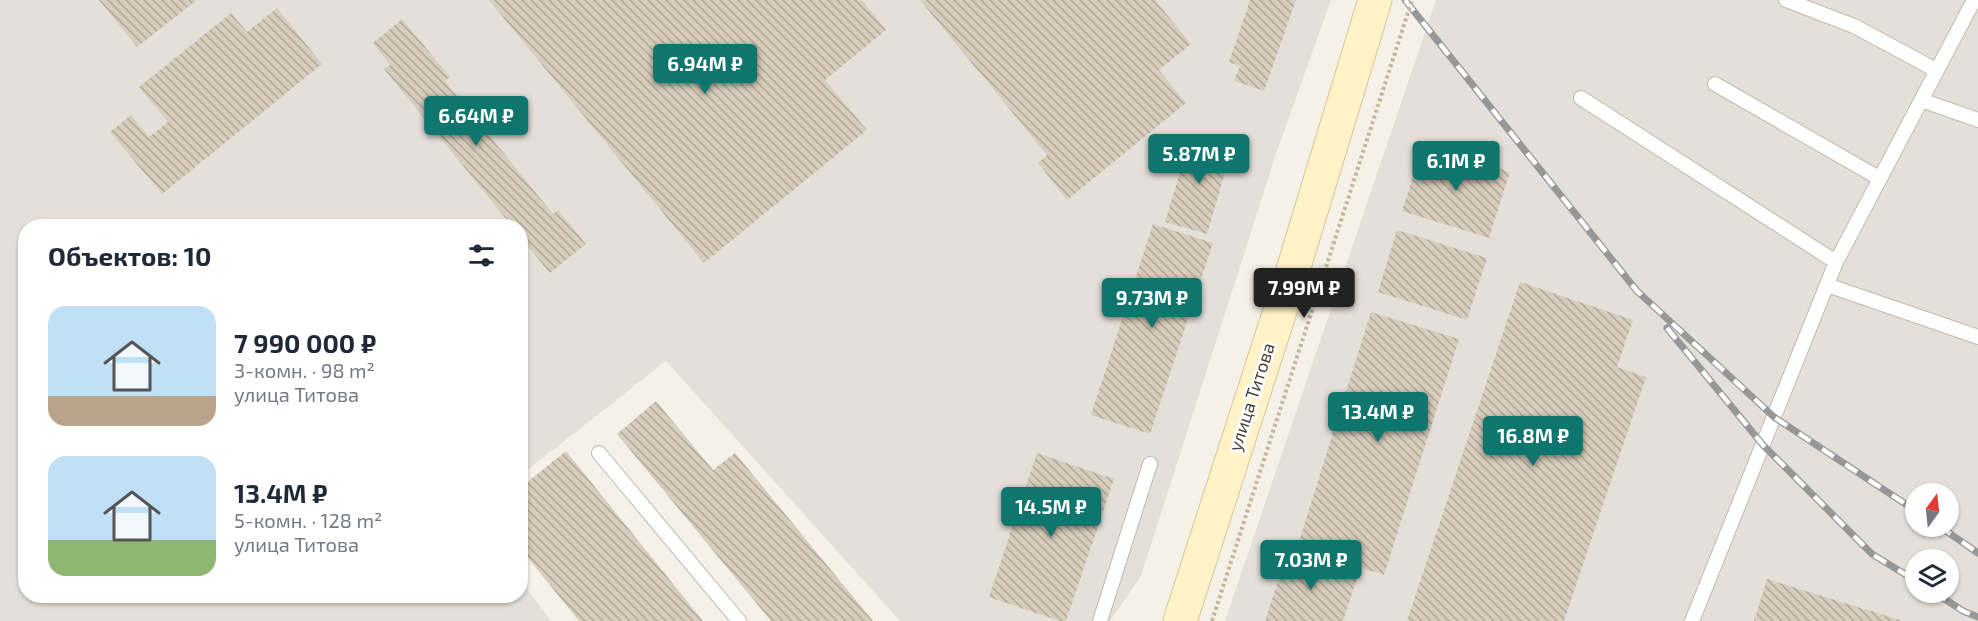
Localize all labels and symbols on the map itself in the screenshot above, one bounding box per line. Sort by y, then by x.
pin: 6.94M ₽ [650,44,760,95]
pin: 6.64M ₽ [421,96,531,147]
pin: 5.87M ₽ [1144,134,1254,185]
pin: 6.1M ₽ [1407,141,1505,192]
pin: 7.99M ₽ [1249,268,1359,319]
pin: 9.73M ₽ [1097,278,1207,329]
street label: улица Титова [1223,340,1279,454]
pin: 13.4M ₽ [1323,392,1433,443]
pin: 16.8M ₽ [1478,416,1588,467]
north arrow [1905,483,1959,537]
pin: 14.5M ₽ [996,487,1106,538]
pin: 7.03M ₽ [1256,540,1366,591]

